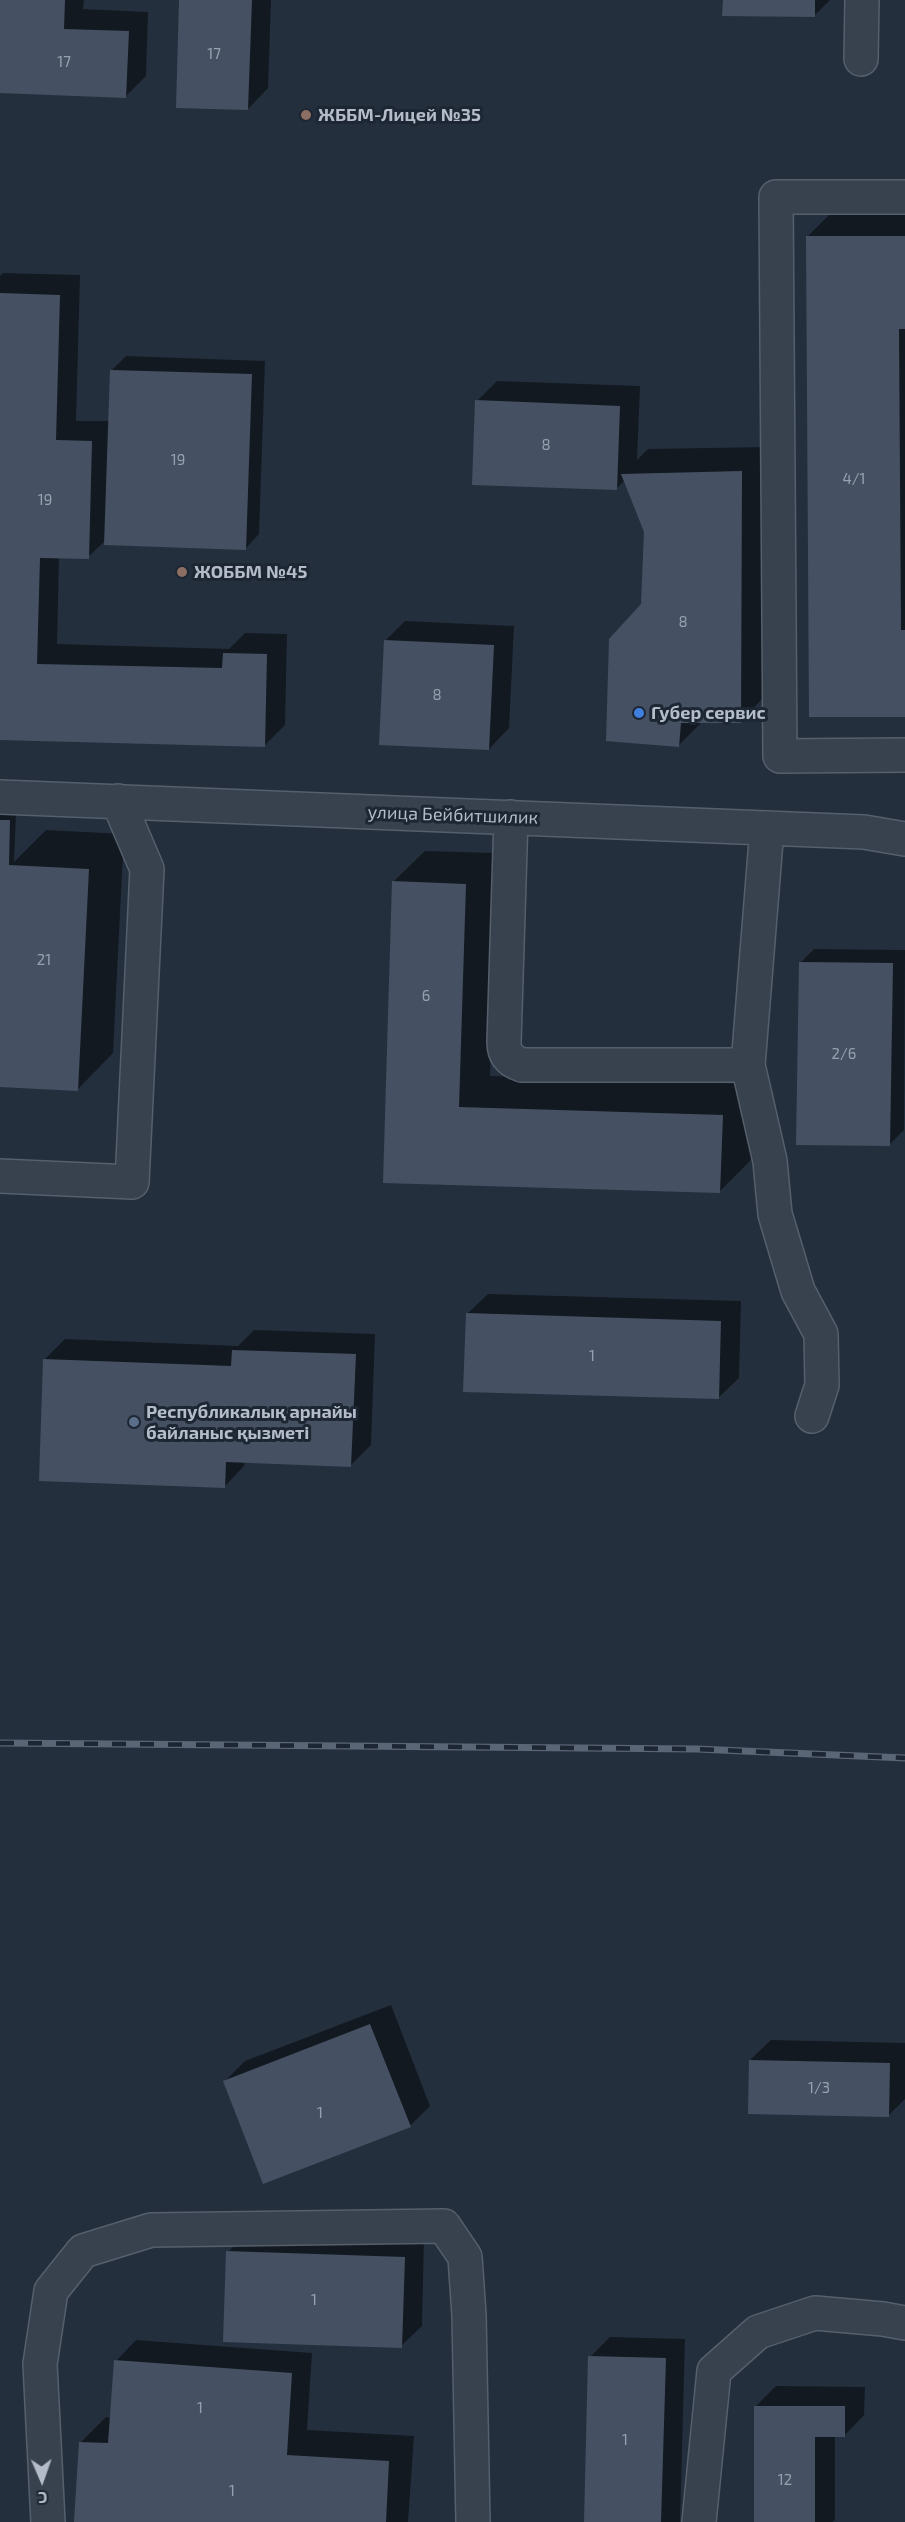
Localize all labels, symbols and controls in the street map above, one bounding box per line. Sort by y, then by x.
house number: 17 [207,45,221,63]
house number: 17 [57,53,71,71]
place label: ЖББМ-Лицей №35 [318,104,481,126]
marker: ЖББМ-Лицей №35 [299,108,313,122]
house number: 8 [541,436,551,454]
house number: 19 [171,451,185,469]
house number: 4/1 [843,470,865,488]
house number: 19 [38,491,52,509]
place label: ЖОББМ №45 [194,561,307,583]
marker: ЖОББМ №45 [175,565,189,579]
house number: 8 [678,613,688,631]
house number: 8 [432,686,442,704]
place label: Губер сервис [651,702,766,724]
marker: Губер сервис [632,706,646,720]
street label: улица Бейбитшилик [367,801,539,829]
house number: 21 [37,951,51,969]
house number: 6 [422,987,430,1005]
house number: 2/6 [832,1045,856,1063]
house number: 1 [589,1347,595,1365]
place label: Республикалық арнайы байланыс қызметі [146,1401,357,1444]
marker: Республикалық арнайы байланыс қызметі [127,1415,141,1429]
house number: 1/3 [808,2079,830,2097]
house number: 1 [317,2104,323,2122]
house number: 1 [311,2291,317,2309]
house number: 1 [197,2399,203,2417]
house number: 1 [622,2431,628,2449]
north arrow [12,2450,72,2510]
house number: 12 [778,2471,792,2489]
house number: 1 [229,2482,235,2500]
text: С [38,2489,48,2508]

